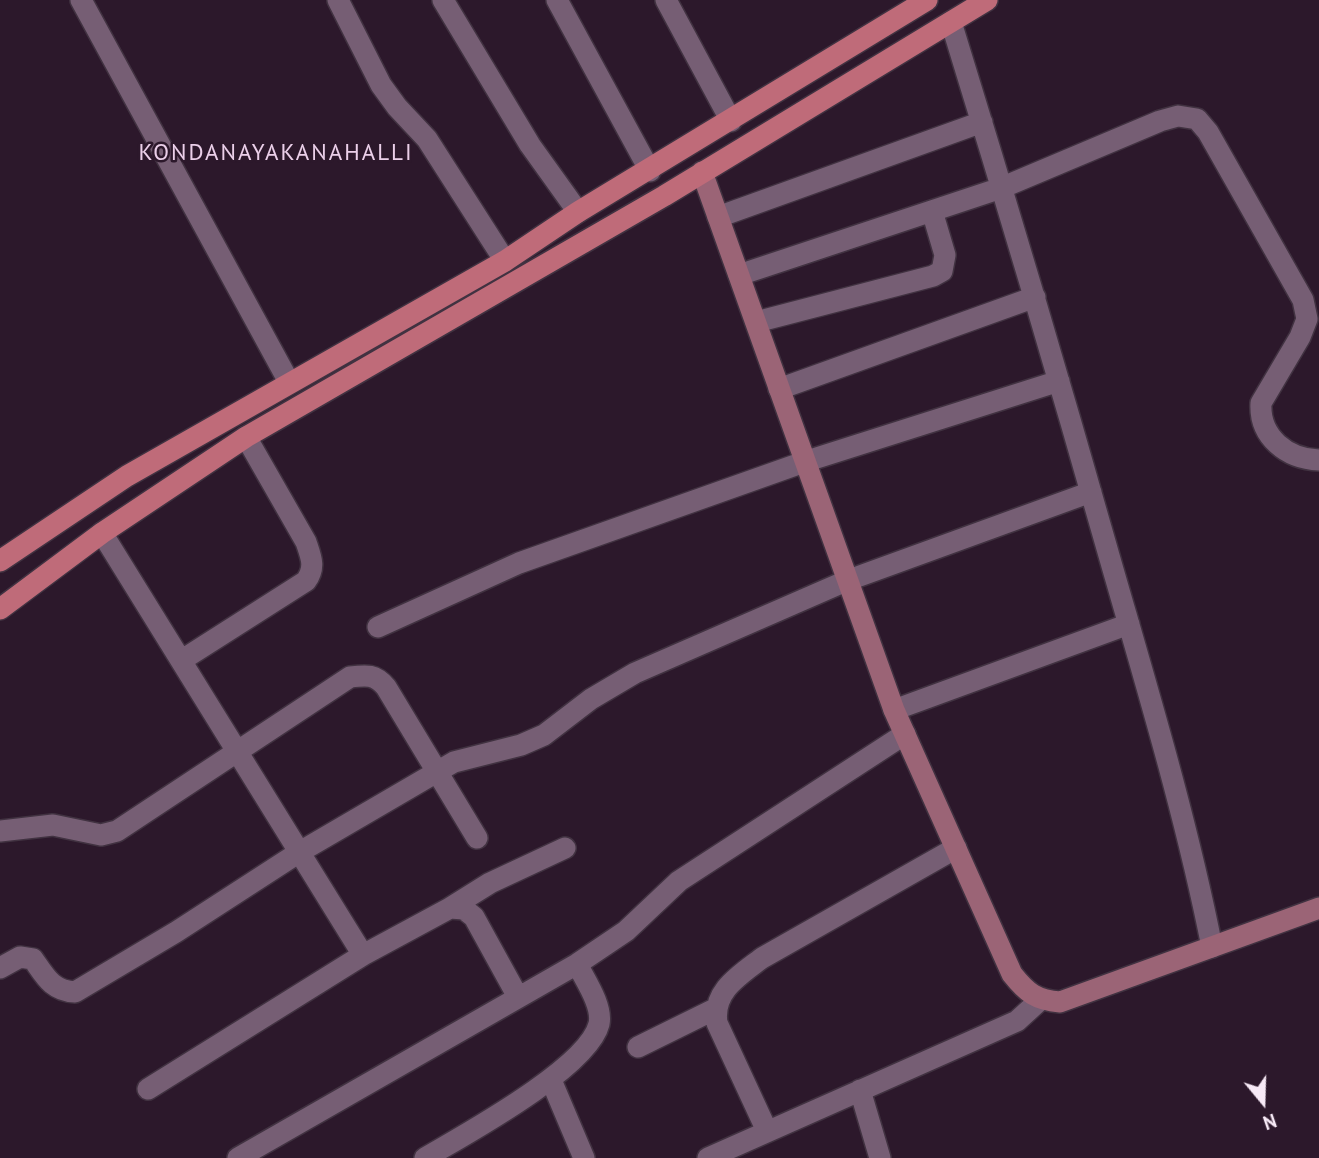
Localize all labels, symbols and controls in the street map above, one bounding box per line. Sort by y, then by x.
district label: KONDANAYAKANAHALLI [141,139,411,167]
north arrow [1228,1067,1298,1137]
text: N [1260,1108,1280,1135]

